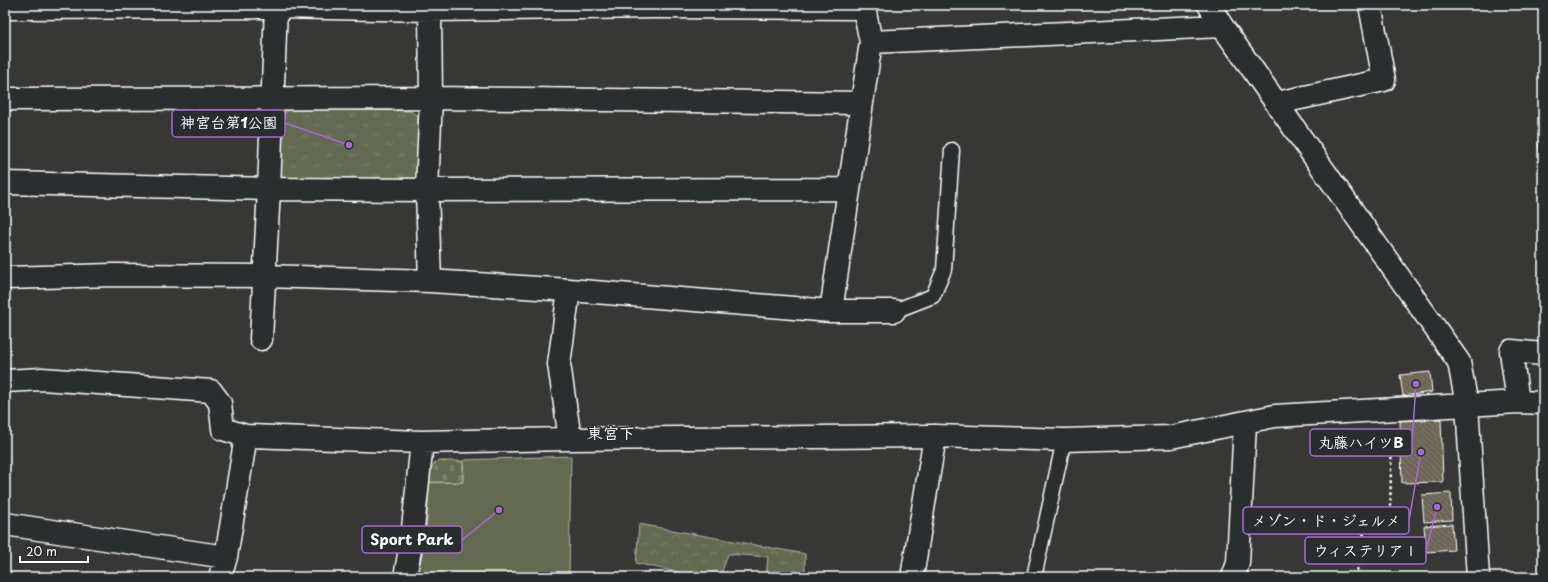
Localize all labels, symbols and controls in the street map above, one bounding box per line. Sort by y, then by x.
callout: 神宮台第1公園 [172,110,285,137]
text: 神宮台第1公園 [180,110,278,133]
district label: 東宮下 [587,420,635,444]
callout: 丸藤ハイツB [1310,429,1412,456]
text: 丸藤ハイツB [1318,430,1404,453]
callout: メゾン・ド・ジェルメ [1243,507,1409,534]
text: メゾン・ド・ジェルメ [1252,508,1400,531]
callout: Sport Park [362,526,462,553]
text: Sport Park [370,527,454,550]
callout: ウィステリアⅠ [1305,537,1426,564]
scale bar [20,538,88,564]
text: ウィステリアⅠ [1313,538,1419,561]
text: 20 m [26,542,57,560]

